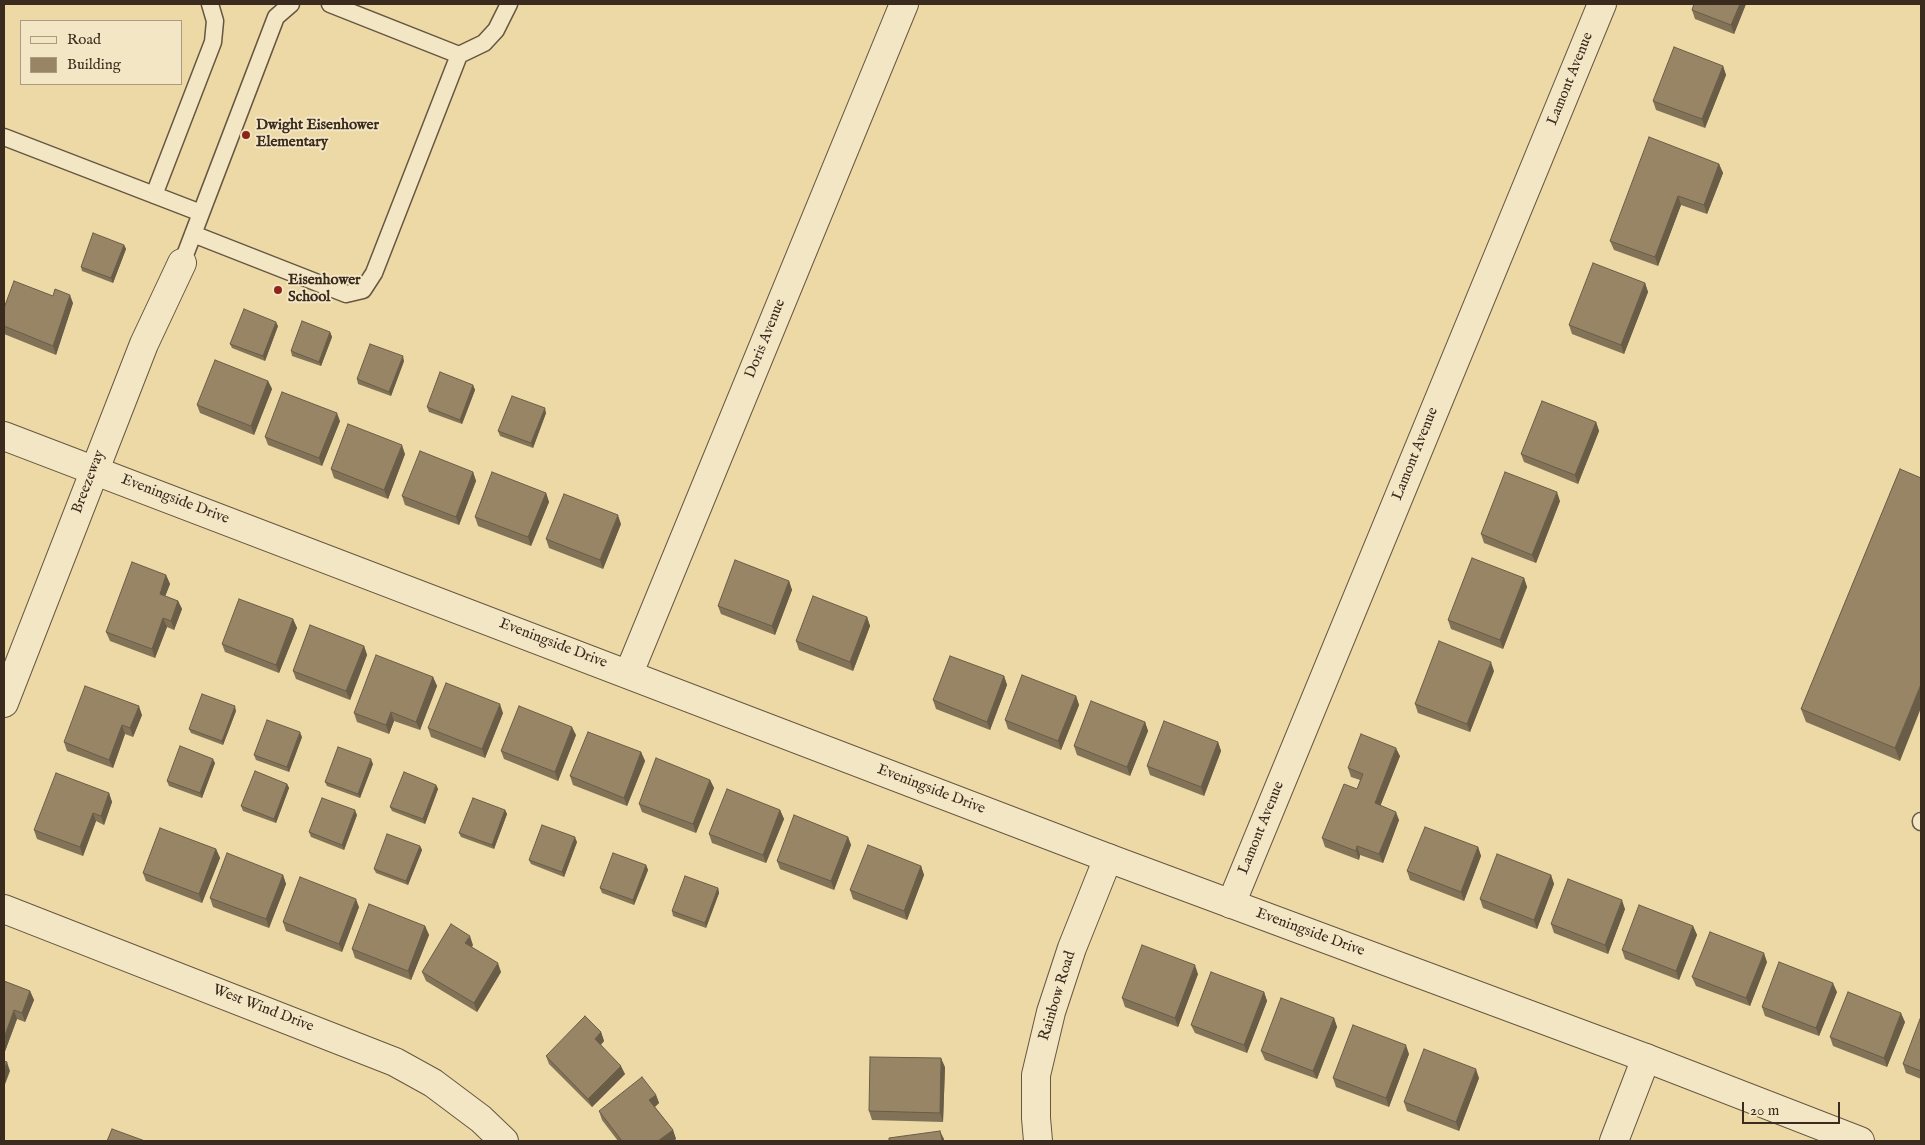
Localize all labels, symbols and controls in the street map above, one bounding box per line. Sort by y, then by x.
legend [20,20,182,85]
text: Road [67,30,101,49]
street label: Lamont Avenue [1544,30,1598,128]
text: Building [67,55,121,74]
place label: Dwight Eisenhower Elementary [256,117,379,152]
marker: Dwight Eisenhower Elementary [240,129,252,141]
place label: Eisenhower School [288,272,361,307]
marker: Eisenhower School [272,284,284,296]
street label: Doris Avenue [742,297,790,381]
street label: Lamont Avenue [1389,405,1443,503]
street label: Breezeway [69,448,109,516]
street label: Eveningside Drive [118,471,232,529]
street label: Eveningside Drive [496,615,610,673]
street label: Eveningside Drive [874,761,988,819]
street label: Lamont Avenue [1235,779,1289,877]
street label: Eveningside Drive [1253,905,1367,961]
street label: Rainbow Road [1036,949,1080,1043]
street label: West Wind Drive [210,981,316,1037]
scale bar [1745,1092,1842,1124]
text: 20 m [1750,1101,1779,1120]

